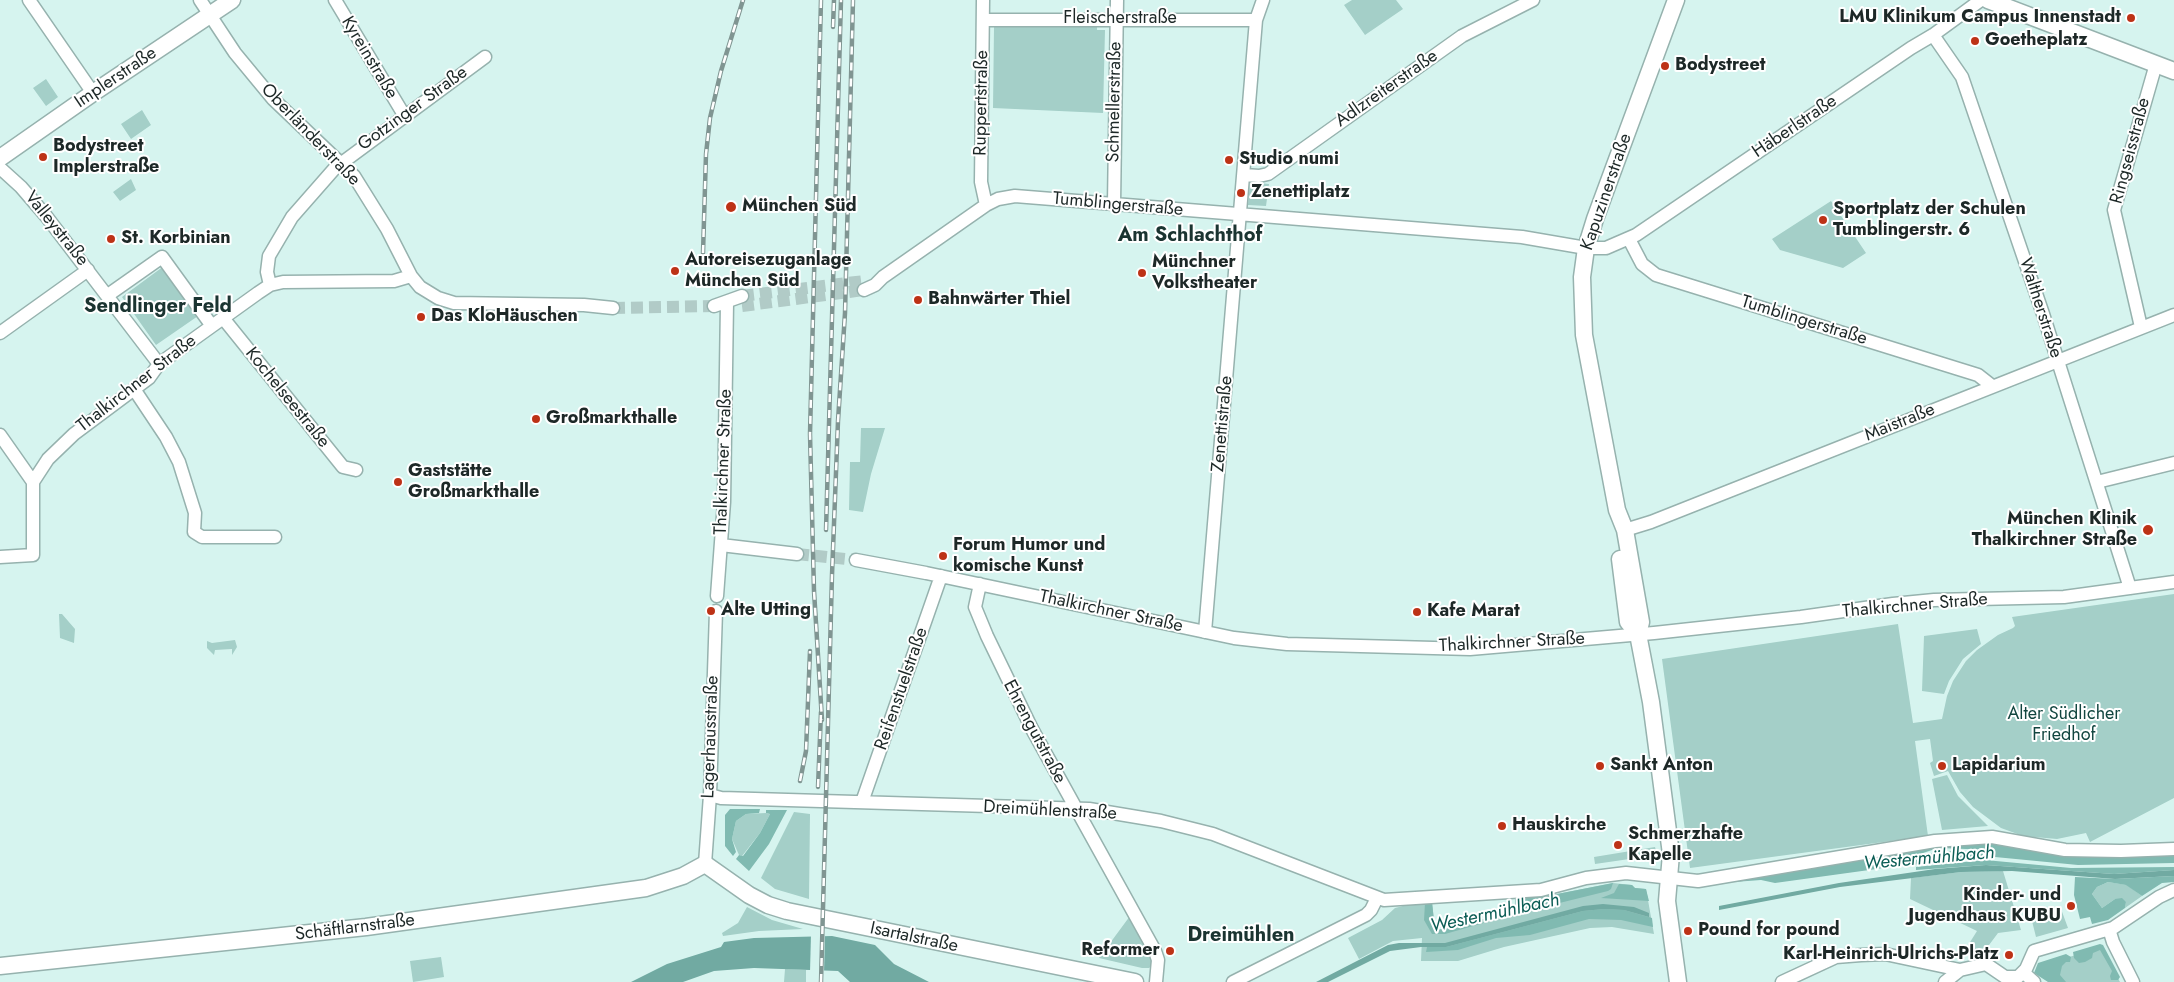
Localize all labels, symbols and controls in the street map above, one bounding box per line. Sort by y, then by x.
place label: LMU Klinikum Campus Innenstadt [1839,7,2121,29]
street label: Fleischerstraße [1063,8,1177,30]
marker: LMU Klinikum Campus Innenstadt [2125,12,2137,24]
street label: Kyreinstraße [336,13,402,103]
place label: Goetheplatz [1985,30,2088,52]
marker: Goetheplatz [1969,35,1981,47]
street label: Schmellerstraße [1103,41,1127,163]
street label: Implerstraße [71,43,161,113]
street label: Adlzreiterstraße [1332,46,1442,132]
street label: Ruppertstraße [970,50,994,156]
place label: Bodystreet [1675,55,1765,77]
marker: Bodystreet [1659,60,1671,72]
street label: Gotzinger Straße [354,62,472,156]
street label: Oberländerstraße [256,79,364,191]
street label: Häberlstraße [1749,91,1841,163]
street label: Ringseisstraße [2106,96,2156,206]
street label: Kapuzinerstraße [1577,131,1637,253]
place label: Bodystreet Implerstraße [53,136,159,178]
place label: Studio numi [1239,149,1339,171]
marker: Bodystreet Implerstraße [37,151,49,163]
marker: Studio numi [1223,154,1235,166]
place label: Zenettiplatz [1251,182,1350,204]
street label: Valleystraße [19,187,93,271]
marker: Zenettiplatz [1235,187,1247,199]
street label: Tumblingerstraße [1052,189,1184,221]
place label: München Süd [742,196,857,218]
place label: Sportplatz der Schulen Tumblingerstr. 6 [1833,199,2026,242]
marker: München Süd [724,200,738,214]
marker: Sportplatz der Schulen Tumblingerstr. 6 [1817,214,1829,226]
district label: Am Schlachthof [1118,224,1262,248]
place label: St. Korbinian [121,228,231,250]
marker: St. Korbinian [105,233,117,245]
place label: Autoreisezuganlage München Süd [685,250,852,292]
place label: Münchner Volkstheater [1152,252,1257,294]
street label: Waltherstraße [2014,255,2066,361]
marker: Autoreisezuganlage München Süd [669,265,681,277]
marker: Münchner Volkstheater [1136,267,1148,279]
place label: Bahnwärter Thiel [928,289,1070,311]
street label: Tumblingerstraße [1738,292,1870,350]
marker: Bahnwärter Thiel [912,294,924,306]
district label: Sendlinger Feld [84,295,232,319]
place label: Das KloHäuschen [431,306,578,328]
marker: Das KloHäuschen [415,311,427,323]
street label: Thalkirchner Straße [73,331,201,437]
street label: Kochelseestraße [240,344,334,452]
street label: Zenettistraße [1208,375,1238,473]
street label: Thalkirchner Straße [711,389,737,535]
street label: Maistraße [1862,399,1938,447]
place label: Großmarkthalle [546,408,677,430]
marker: Großmarkthalle [530,413,542,425]
place label: Gaststätte Großmarkthalle [408,461,539,504]
marker: Gaststätte Großmarkthalle [392,476,404,488]
place label: München Klinik Thalkirchner Straße [1972,509,2137,552]
marker: München Klinik Thalkirchner Straße [2141,523,2155,537]
place label: Forum Humor und komische Kunst [953,535,1105,578]
marker: Forum Humor und komische Kunst [937,550,949,562]
street label: Thalkirchner Straße [1037,586,1185,638]
street label: Thalkirchner Straße [1841,589,1989,623]
place label: Alte Utting [721,600,811,622]
place label: Kafe Marat [1427,601,1520,623]
marker: Alte Utting [705,605,717,617]
marker: Kafe Marat [1411,606,1423,618]
street label: Reifenstuelstraße [871,625,933,753]
street label: Thalkirchner Straße [1439,628,1585,658]
street label: Lagerhausstraße [698,675,724,799]
street label: Ehrengutstraße [998,677,1070,787]
park label: Alter Südlicher Friedhof [2007,704,2121,746]
place label: Sankt Anton [1610,755,1713,777]
place label: Lapidarium [1952,755,2046,777]
marker: Sankt Anton [1594,760,1606,772]
marker: Lapidarium [1936,760,1948,772]
street label: Dreimühlenstraße [983,797,1117,825]
place label: Hauskirche [1512,815,1606,837]
marker: Hauskirche [1496,820,1508,832]
place label: Schmerzhafte Kapelle [1628,824,1743,866]
marker: Schmerzhafte Kapelle [1612,839,1624,851]
water label: Westermühlbach [1863,842,1995,876]
place label: Kinder- und Jugendhaus KUBU [1908,885,2061,928]
water label: Westermühlbach [1428,889,1562,939]
marker: Kinder- und Jugendhaus KUBU [2065,900,2077,912]
street label: Schäftlarnstraße [294,910,416,946]
street label: Isartalstraße [868,918,960,958]
place label: Pound for pound [1698,920,1840,942]
district label: Dreimühlen [1187,924,1295,948]
marker: Pound for pound [1682,925,1694,937]
place label: Reformer [1081,940,1160,962]
place label: Karl-Heinrich-Ulrichs-Platz [1783,944,1999,966]
marker: Reformer [1164,945,1176,957]
marker: Karl-Heinrich-Ulrichs-Platz [2003,949,2015,961]

